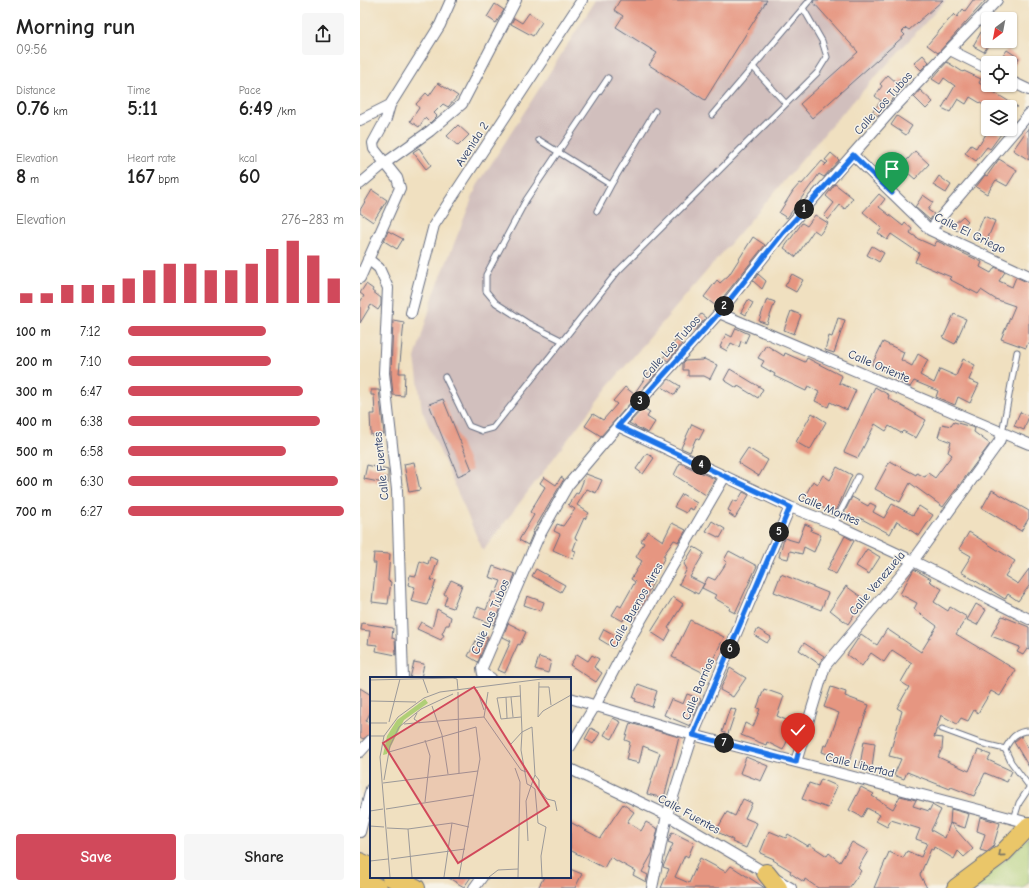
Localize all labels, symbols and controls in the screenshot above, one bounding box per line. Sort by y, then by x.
north arrow [981,12,1017,48]
map controls [981,12,1017,136]
button: share [302,13,344,55]
text: Morning run [16,14,135,40]
text: 09:56 [16,42,47,57]
button: locate [981,56,1017,92]
street label: Calle Los Tubos [851,69,915,137]
text: Distance [16,84,55,97]
text: Time [127,84,150,97]
text: Pace [239,84,261,97]
text: 0.76 [16,97,50,120]
text: 5:11 [127,97,158,120]
text: 6:49 [239,97,273,120]
button: layers [981,100,1017,136]
text: km [50,105,68,118]
text: /km [273,105,296,118]
street label: Avenida 2 [453,119,491,169]
text: Elevation [16,152,58,165]
text: Heart rate [127,152,176,165]
text: kcal [239,152,257,165]
pin [875,152,909,193]
icon: arrive [881,158,903,180]
text: 8 [16,165,26,188]
text: 167 [127,165,155,188]
text: 60 [239,165,261,188]
text: m [26,173,39,186]
text: bpm [155,173,179,186]
pin: 1 [794,199,814,219]
text: 1 [802,202,806,215]
street label: Calle El Griego [932,210,1008,256]
text: Elevation [16,212,66,227]
text: 276–283 m [281,212,344,227]
pin: 2 [714,296,734,316]
text: 2 [721,299,727,312]
street label: Calle Los Tubos [639,313,703,381]
text: 100 m [16,324,51,339]
text: 7:12 [80,324,100,339]
street label: Calle Oriente [846,347,912,385]
text: 200 m [16,354,52,369]
text: 7:10 [80,354,102,369]
text: 300 m [16,384,52,399]
text: 6:47 [80,384,102,399]
pin: 3 [630,391,650,411]
text: 3 [637,394,643,407]
text: 400 m [16,414,52,429]
text: 6:38 [80,414,103,429]
street label: Calle Fuentes [370,431,392,501]
text: 500 m [16,444,53,459]
text: 6:58 [80,444,103,459]
pin: 4 [691,455,711,475]
text: 4 [698,458,704,471]
text: 600 m [16,474,53,489]
text: 6:30 [80,474,104,489]
street label: Calle Montes [796,490,862,528]
text: 700 m [16,504,52,519]
text: 6:27 [80,504,102,519]
pin: 5 [769,522,789,542]
text: 5 [776,525,782,538]
street label: Calle Venezuela [846,548,908,618]
street label: Calle Buenos Aires [606,560,666,650]
street label: Calle Los Tubos [468,577,512,657]
pin: 6 [720,639,740,659]
text: 6 [727,642,733,655]
street label: Calle Barrios [679,656,717,722]
inset map [370,677,571,878]
pin [781,713,815,754]
icon: check [787,719,809,741]
pin: 7 [714,733,734,753]
text: 7 [722,736,726,749]
street label: Calle Libertad [824,750,896,780]
street label: Calle Fuentes [656,791,722,837]
button: Save [16,834,176,880]
button: Share [184,834,344,880]
one-way arrow [999,849,1006,856]

